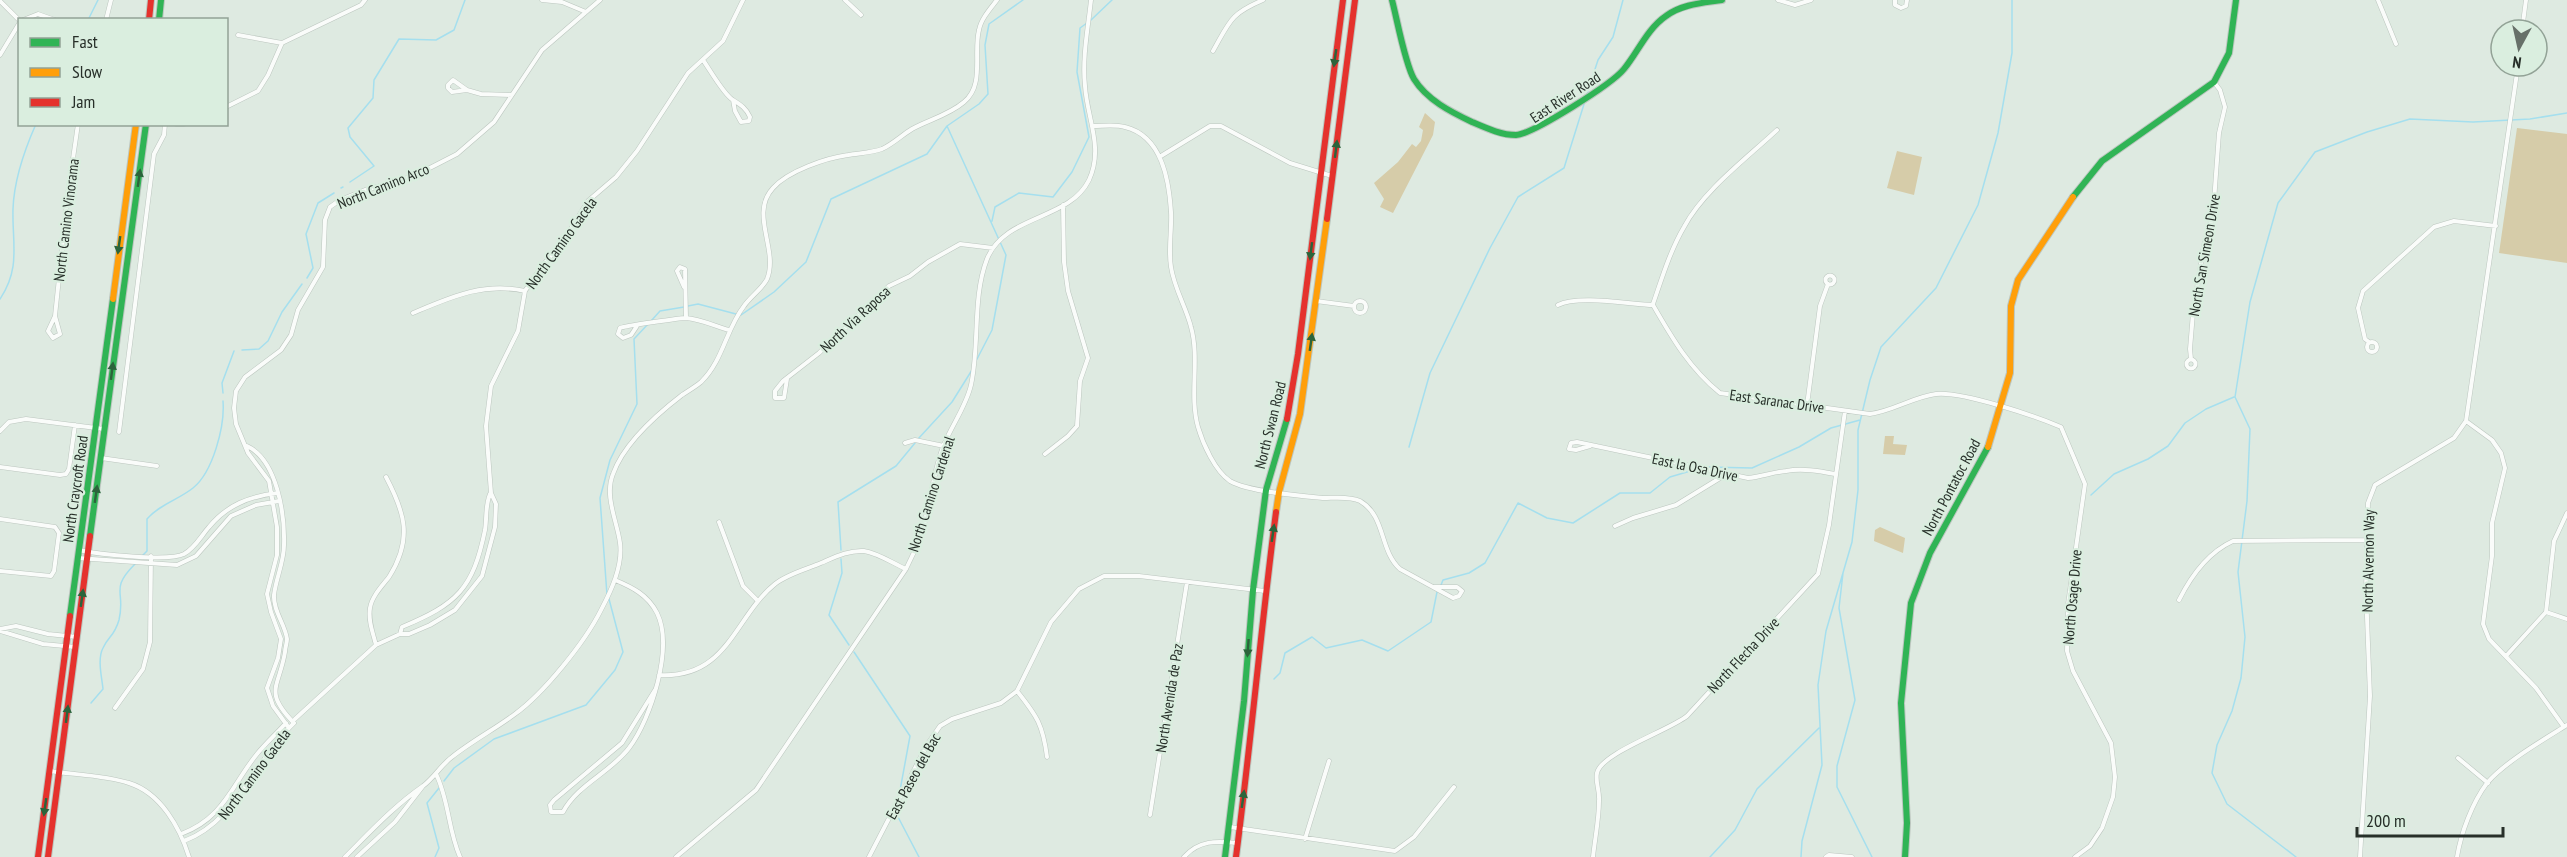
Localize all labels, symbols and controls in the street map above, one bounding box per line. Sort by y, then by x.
legend [18,18,228,126]
north arrow [2489,18,2549,78]
text: Fast [72,30,98,53]
one-way arrow [1331,49,1340,68]
text: N [2511,52,2523,73]
text: Slow [72,60,103,83]
street label: East River Road [1526,67,1604,127]
text: Jam [71,90,95,113]
one-way arrow [1332,139,1341,158]
street label: North Camino Vinorama [49,157,83,283]
street label: North Camino Arco [334,159,432,213]
one-way arrow [134,168,143,187]
street label: North San Simeon Drive [2184,192,2224,318]
street label: North Camino Gacela [521,193,601,293]
one-way arrow [114,235,123,254]
one-way arrow [1306,242,1315,261]
street label: North Via Raposa [816,282,894,356]
one-way arrow [1306,332,1316,351]
one-way arrow [107,362,117,381]
street label: North Swan Road [1250,379,1290,471]
street label: East Saranac Drive [1728,385,1826,417]
street label: North Camino Cardenal [903,433,959,554]
street label: North Craycroft Road [58,434,92,544]
street label: North Pontatoc Road [1918,435,1984,539]
street label: East la Osa Drive [1650,449,1740,485]
one-way arrow [92,485,101,504]
street label: North Alvernon Way [2358,509,2378,613]
one-way arrow [1269,523,1278,542]
street label: North Osage Drive [2058,549,2086,645]
one-way arrow [78,588,87,607]
street label: North Flecha Drive [1703,613,1783,697]
one-way arrow [1244,638,1253,657]
street label: North Avenida de Paz [1151,642,1187,754]
one-way arrow [62,705,72,724]
street label: North Camino Gacela [214,725,294,823]
street label: East Paseo del Bac [881,729,945,822]
one-way arrow [1239,789,1248,808]
one-way arrow [41,797,50,816]
scale bar [2357,800,2502,838]
text: 200 m [2366,809,2406,832]

